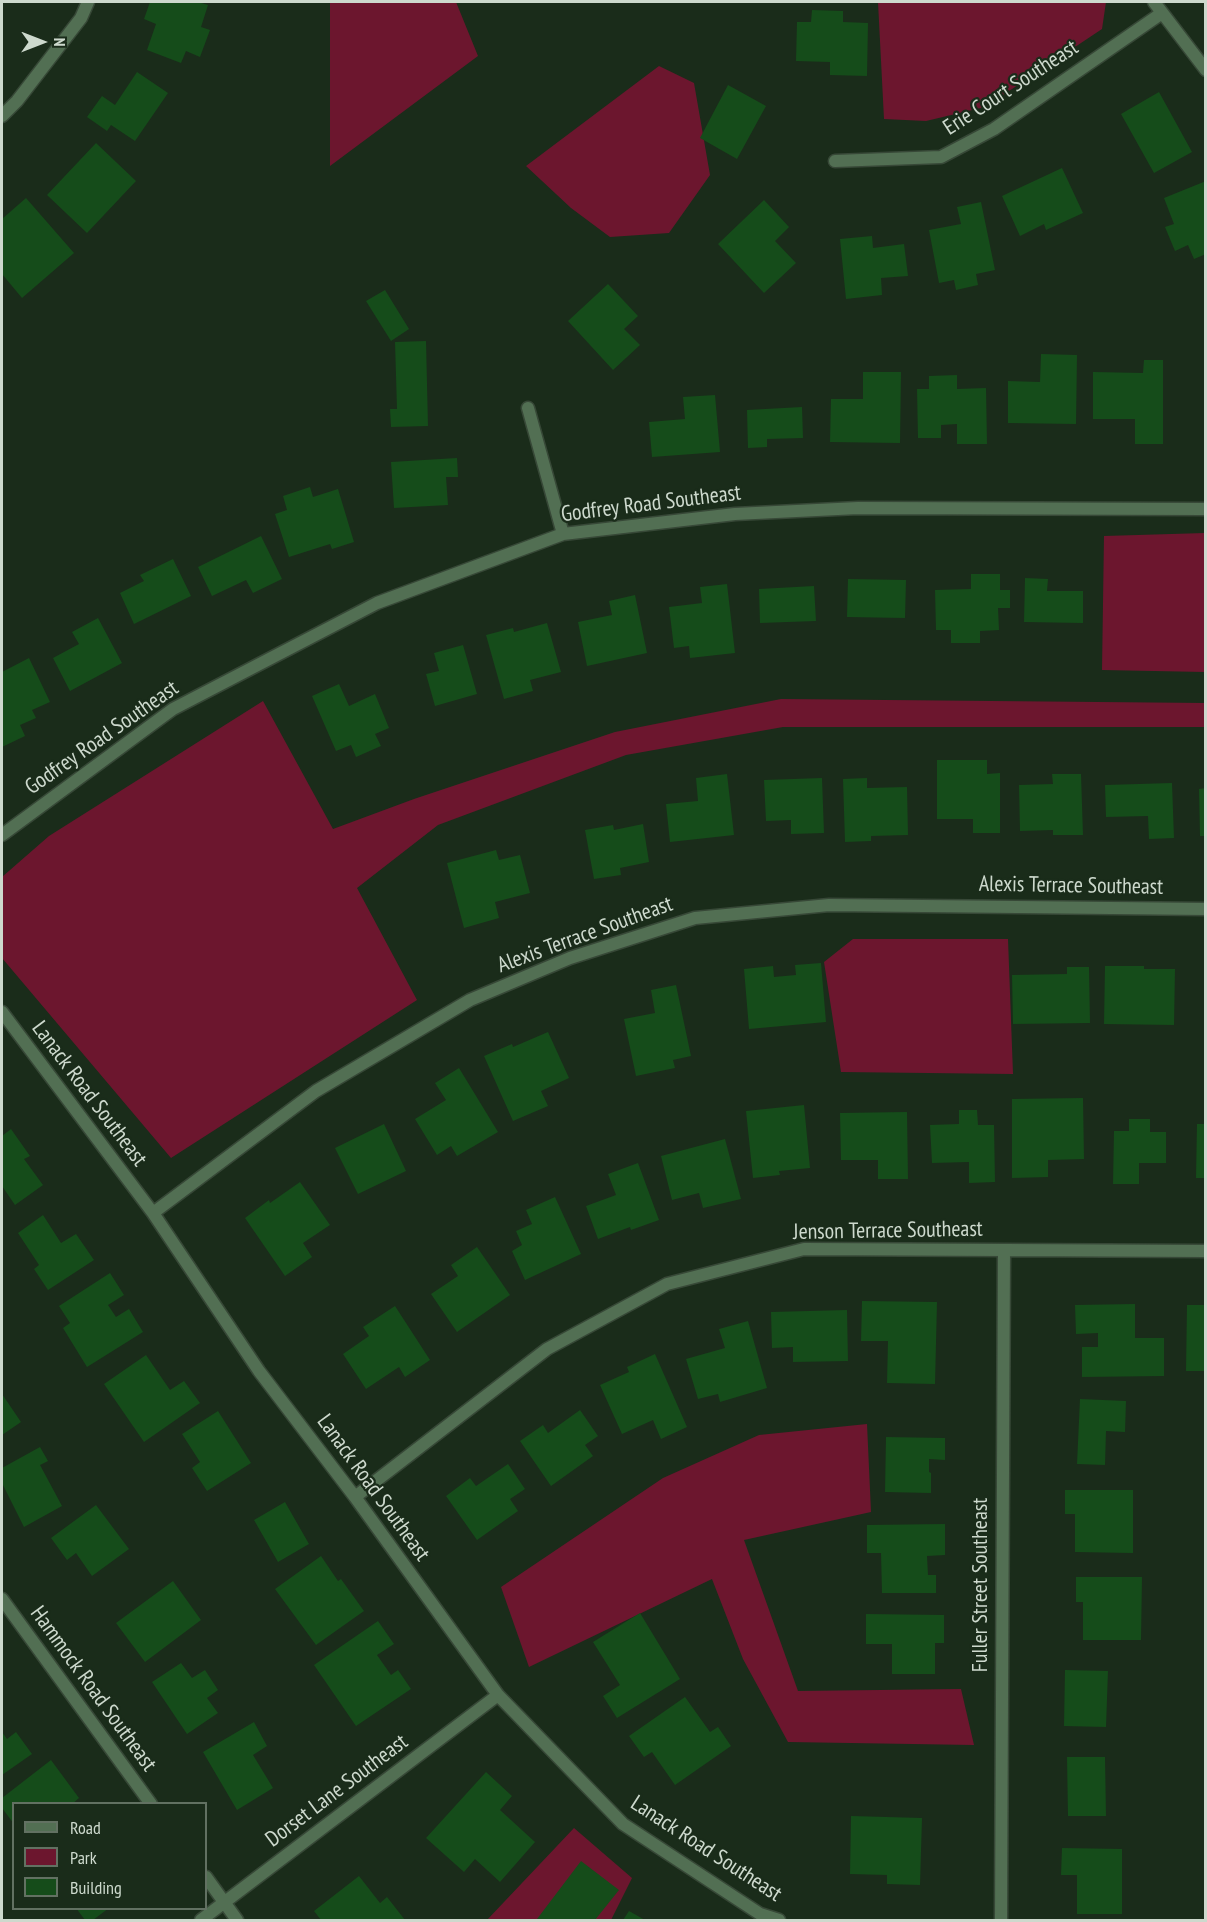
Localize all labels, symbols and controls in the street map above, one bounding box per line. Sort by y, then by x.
north arrow [12,12,72,72]
street label: Erie Court Southeast [939,35,1083,141]
text: N [50,38,70,46]
street label: Godfrey Road Southeast [560,480,742,528]
street label: Godfrey Road Southeast [20,675,184,801]
street label: Alexis Terrace Southeast [979,871,1163,901]
street label: Alexis Terrace Southeast [494,891,676,979]
street label: Lanack Road Southeast [26,1016,152,1172]
street label: Jenson Terrace Southeast [793,1216,983,1246]
street label: Lanack Road Southeast [311,1410,435,1566]
street label: Fuller Street Southeast [968,1498,994,1672]
street label: Hammock Road Southeast [24,1601,162,1777]
street label: Dorset Lane Southeast [261,1729,413,1853]
street label: Lanack Road Southeast [625,1790,787,1908]
legend [12,1802,207,1910]
text: Road [70,1816,101,1839]
text: Park [70,1846,97,1869]
text: Building [70,1876,122,1899]

